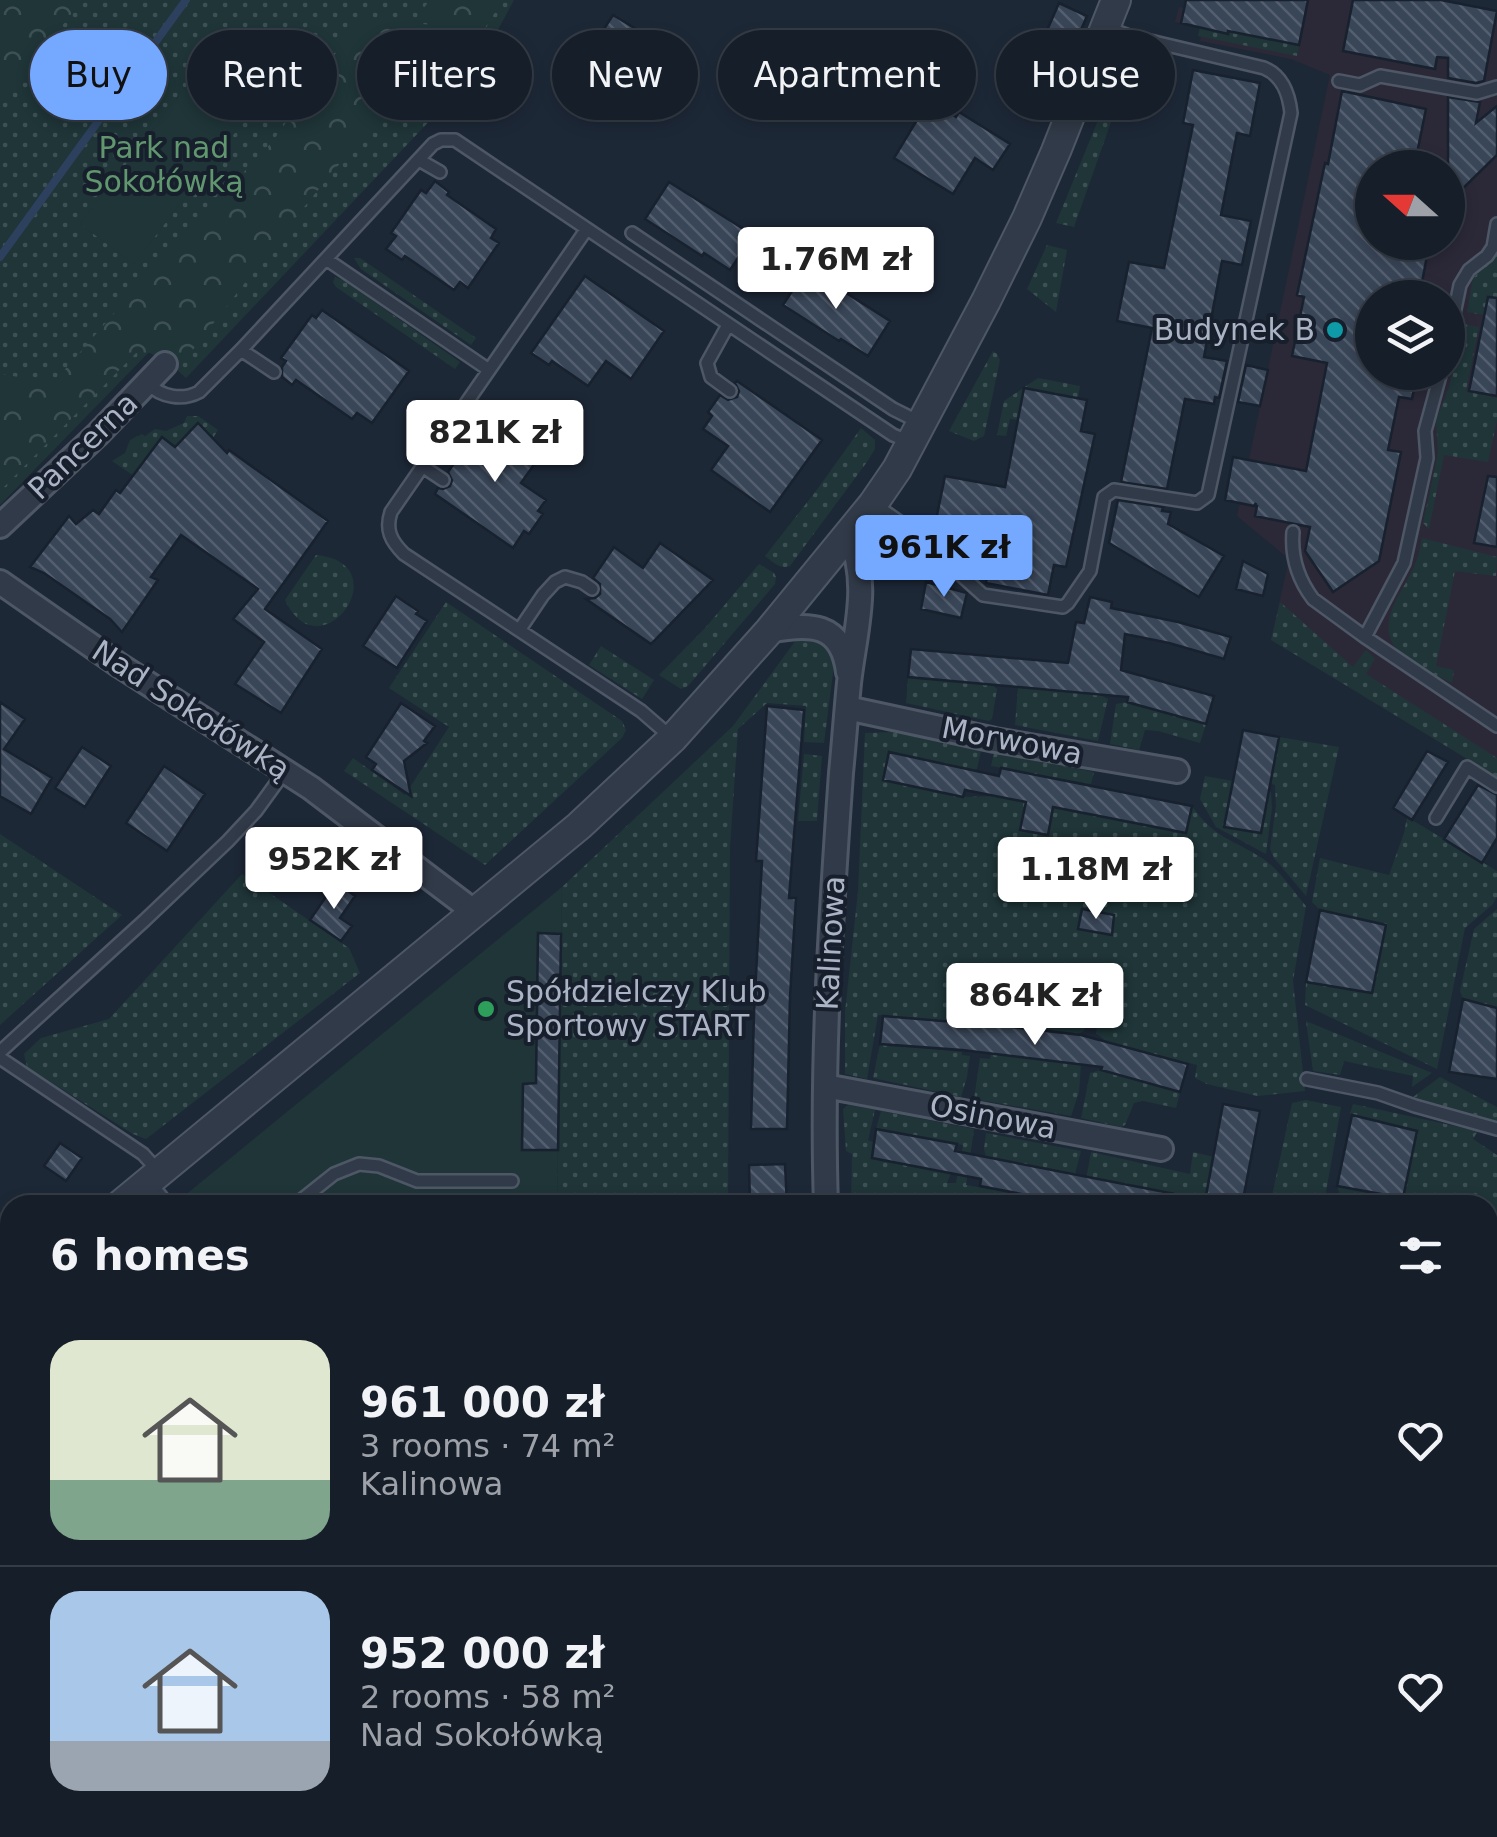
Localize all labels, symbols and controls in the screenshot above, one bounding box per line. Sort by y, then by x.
chip: Buy [30,30,167,120]
chip: Rent [187,30,337,120]
chip: Filters [357,30,532,120]
chip: New [552,30,698,120]
chip: Apartment [718,30,976,120]
chip: House [996,30,1175,120]
park label: Park nad Sokołówką [84,130,244,199]
north arrow [1355,150,1465,260]
map controls [1355,150,1465,390]
pin: 1.76M zł [733,227,939,312]
text: 1.76M zł [760,240,912,278]
button: layers [1355,280,1465,390]
place label: Budynek B [1154,312,1315,347]
marker: Budynek B [1324,319,1346,341]
street label: Pancerna [21,385,145,506]
pin: 821K zł [403,400,587,485]
text: 821K zł [428,413,562,451]
pin: 961K zł [852,515,1036,600]
text: 961K zł [877,528,1011,566]
street label: Nad Sokołówką [86,633,297,787]
street label: Morwowa [939,710,1085,771]
pin: 952K zł [242,827,426,912]
pin: 1.18M zł [993,837,1199,922]
text: 952K zł [267,840,401,878]
text: 1.18M zł [1020,850,1172,888]
street label: Kalinowa [810,875,851,1011]
pin: 864K zł [943,963,1127,1048]
place label: Spółdzielczy Klub Sportowy START [506,974,766,1043]
text: 864K zł [968,976,1102,1014]
marker: Spółdzielczy Klub Sportowy START [475,998,497,1020]
street label: Osinowa [927,1087,1059,1146]
icon: filters [1393,1228,1448,1283]
text: 6 homes [50,1231,250,1280]
text: 961 000 zł [360,1378,605,1427]
icon: home [130,1380,250,1500]
icon: heart [1393,1413,1448,1468]
text: 3 rooms · 74 m² [360,1427,615,1465]
text: Kalinowa [360,1465,503,1503]
text: 952 000 zł [360,1629,605,1678]
icon: home [130,1631,250,1751]
icon: heart [1393,1664,1448,1719]
text: 2 rooms · 58 m² [360,1678,615,1716]
text: Nad Sokołówką [360,1716,604,1754]

